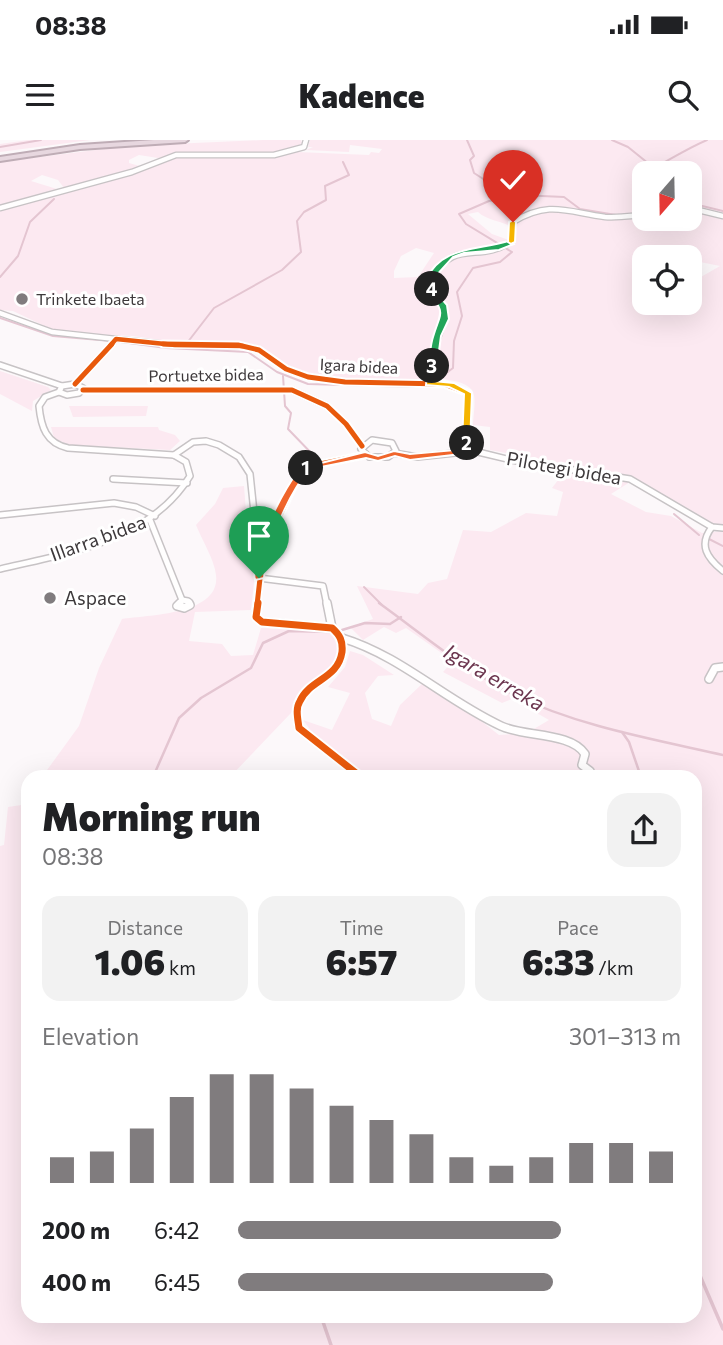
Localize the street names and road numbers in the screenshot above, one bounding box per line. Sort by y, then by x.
street label: Igara bidea [319,354,399,377]
street label: Portuetxe bidea [148,364,264,385]
street label: Pilotegi bidea [505,446,623,489]
street label: Illarra bidea [47,510,149,566]

